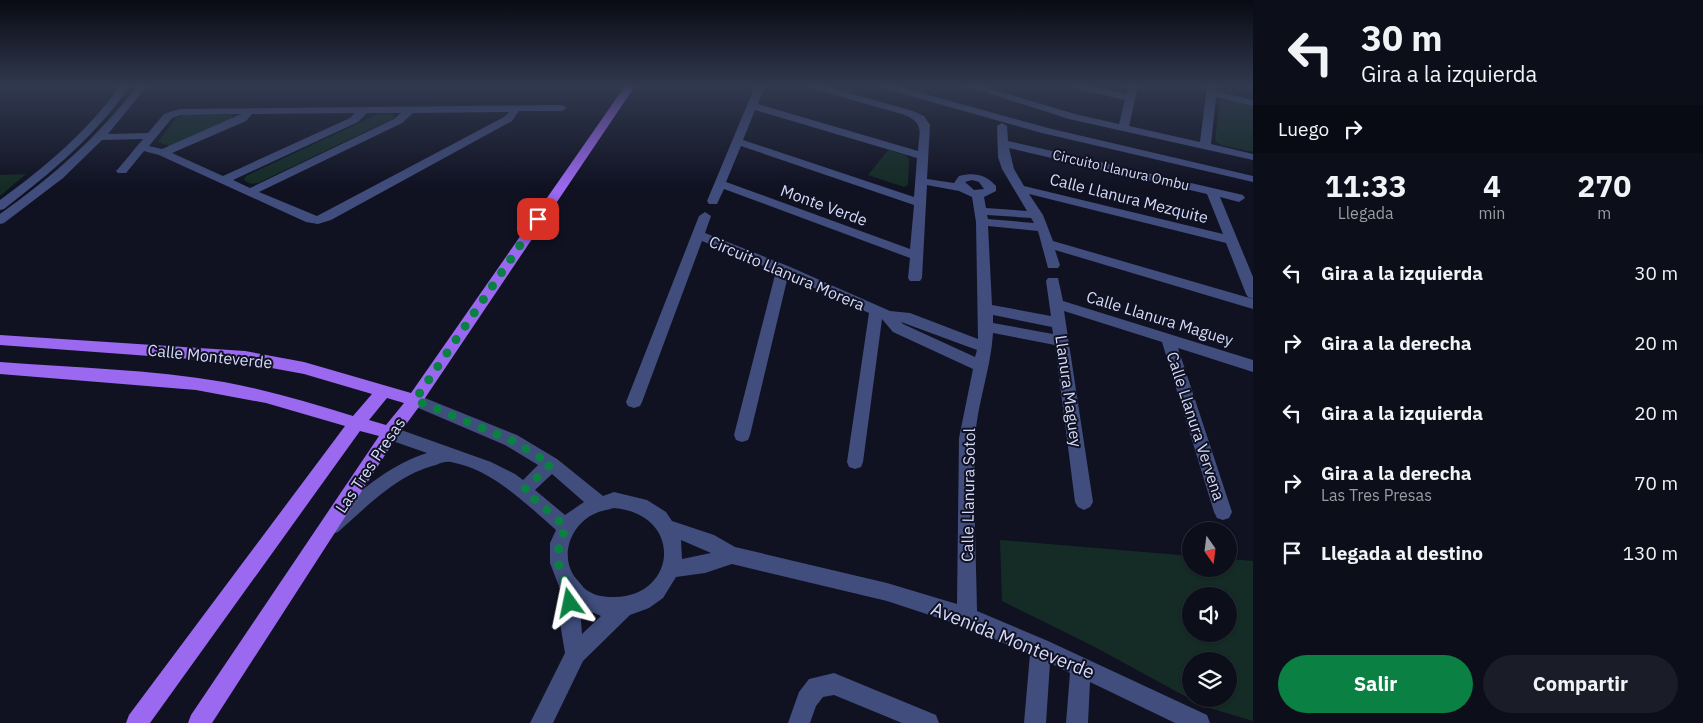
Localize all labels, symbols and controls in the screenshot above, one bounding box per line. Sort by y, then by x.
text: 30 m [1361,15,1443,61]
icon: left [1278,20,1343,85]
text: Gira a la izquierda [1361,59,1537,88]
icon: right [1339,115,1367,143]
text: Luego [1278,117,1329,141]
street label: Circuito Llanura Ombu [1051,145,1191,195]
text: 11:33 [1325,166,1407,205]
text: 4 [1483,166,1501,205]
text: 270 [1577,166,1631,205]
street label: Calle Llanura Mezquite [1048,169,1210,227]
street label: Monte Verde [778,180,870,230]
pin [517,198,559,240]
text: Llegada [1338,203,1394,223]
text: min [1478,203,1505,223]
text: m [1597,203,1611,223]
icon: arrive [524,205,552,233]
street label: Circuito Llanura Morera [706,231,868,315]
icon: left [1278,259,1306,287]
text: Gira a la izquierda [1321,261,1483,285]
text: 30 m [1634,261,1678,285]
street label: Calle Llanura Maguey [1084,286,1236,350]
icon: right [1278,329,1306,357]
text: Gira a la derecha [1321,331,1472,355]
text: 20 m [1634,331,1678,355]
street label: Llanura Maguey [1051,334,1087,448]
street label: Calle Monteverde [147,340,274,373]
street label: Calle Llanura Vervena [1163,349,1230,503]
icon: left [1278,399,1306,427]
text: Gira a la izquierda [1321,401,1483,425]
text: 20 m [1634,401,1678,425]
street label: Las Tres Presas [331,413,409,517]
street label: Calle Llanura Sotol [957,428,979,562]
text: Gira a la derecha [1321,461,1472,485]
icon: right [1278,469,1306,497]
text: 70 m [1634,471,1678,495]
text: Las Tres Presas [1321,485,1432,505]
north arrow [1182,522,1238,578]
map controls [1182,522,1237,707]
icon: arrive [1278,539,1306,567]
text: Llegada al destino [1321,541,1483,565]
text: 130 m [1623,541,1678,565]
position arrow [543,576,595,628]
button: sound [1182,587,1237,642]
street label: Avenida Monteverde [928,596,1098,684]
button: layers [1182,652,1237,707]
button: Salir [1278,655,1473,713]
button: Compartir [1483,655,1678,713]

